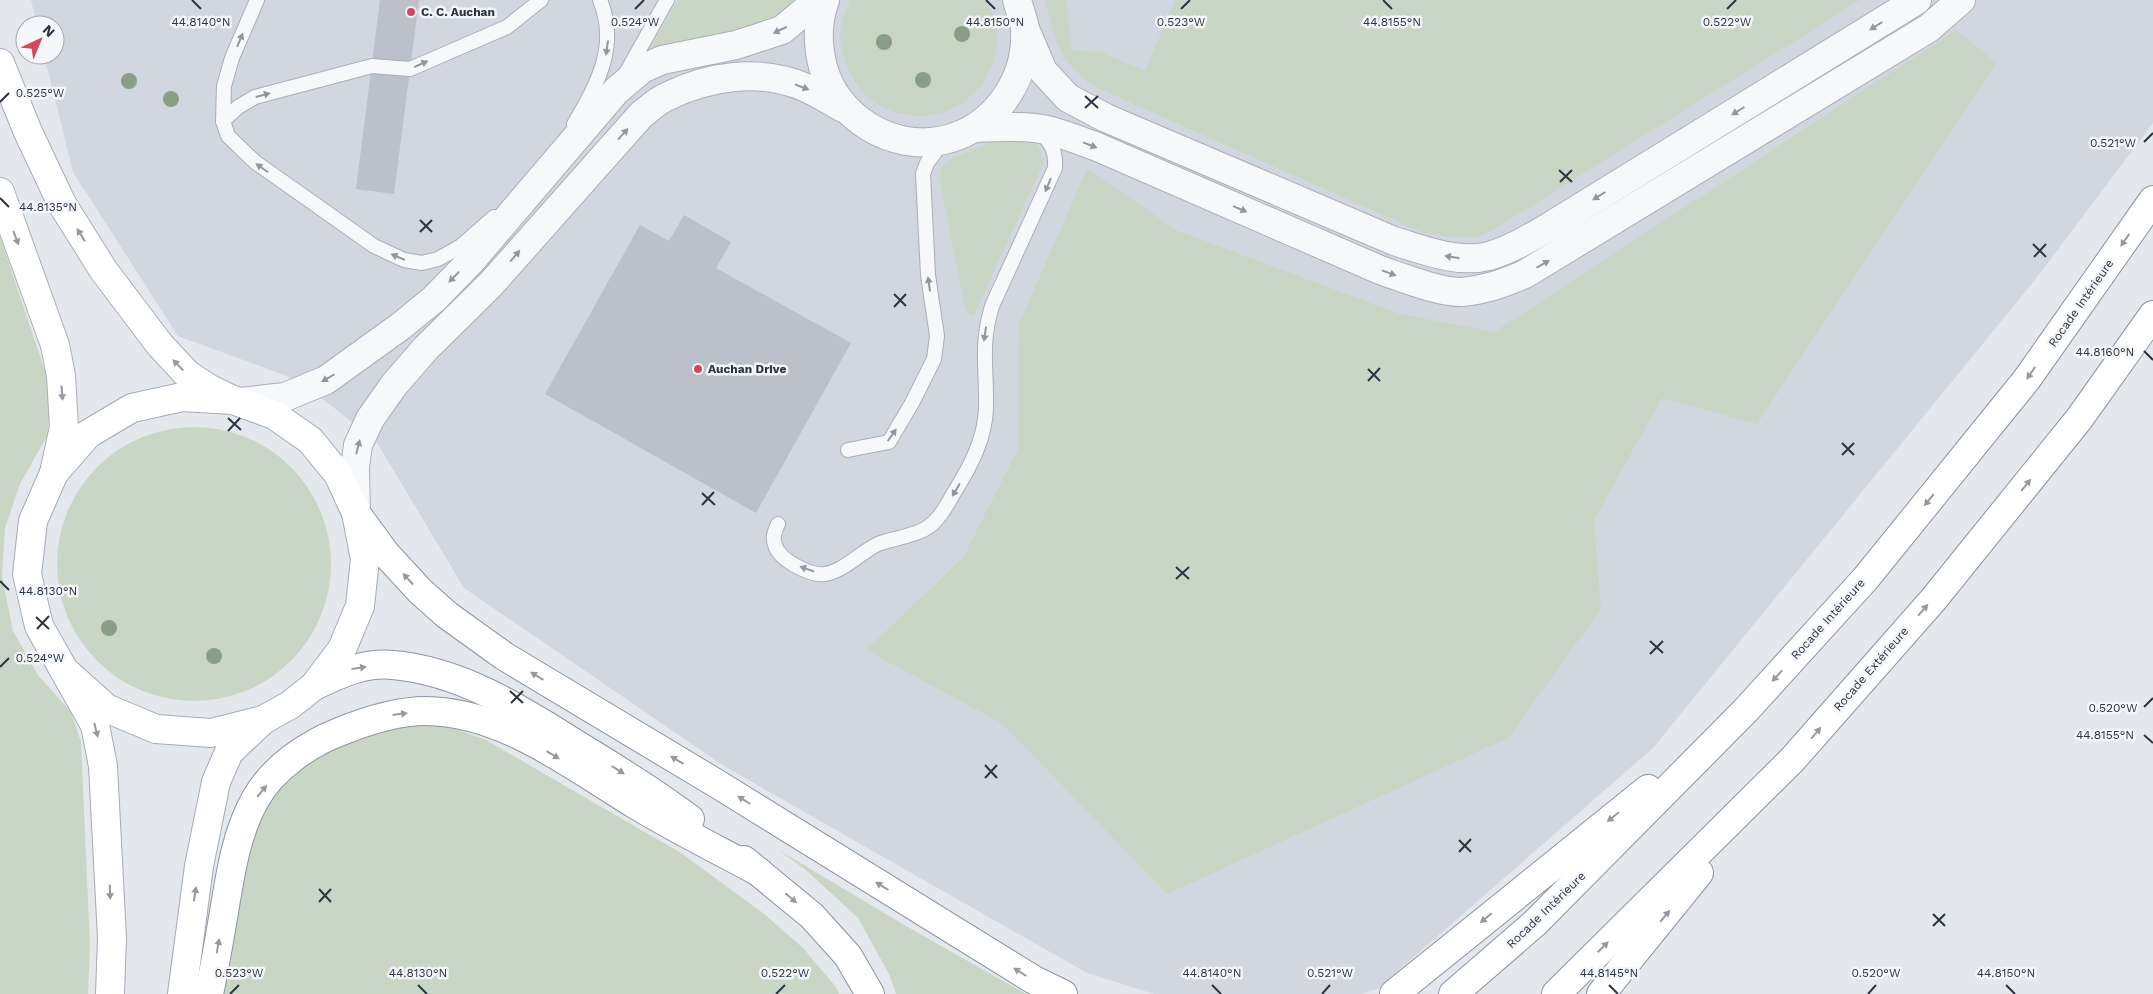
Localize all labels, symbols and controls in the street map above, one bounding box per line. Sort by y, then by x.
place label: C. C. Auchan [421,5,495,19]
marker: C. C. Auchan [405,6,417,18]
north arrow [15,15,65,65]
text: 44.8140°N [172,15,230,29]
text: 0.524°W [611,15,660,29]
text: 44.8150°N [966,15,1024,29]
text: 0.523°W [1157,15,1206,29]
text: 44.8155°N [1363,15,1421,29]
text: 0.522°W [1703,15,1752,29]
text: N [40,21,58,40]
one-way arrow [1870,22,1883,31]
one-way arrow [773,26,787,34]
one-way arrow [236,32,244,47]
one-way arrow [602,40,610,56]
one-way arrow [414,60,428,68]
one-way arrow [794,83,809,91]
text: 0.525°W [16,86,65,100]
one-way arrow [256,91,271,99]
one-way arrow [1731,107,1744,116]
one-way arrow [617,128,629,140]
text: 0.521°W [2090,136,2137,150]
one-way arrow [1083,142,1098,149]
one-way arrow [256,163,269,173]
one-way arrow [1043,178,1051,192]
one-way arrow [1593,192,1606,201]
text: 44.8135°N [19,200,77,214]
one-way arrow [1233,206,1247,214]
one-way arrow [76,228,85,241]
one-way arrow [12,231,20,246]
one-way arrow [2120,233,2130,247]
one-way arrow [510,249,521,262]
one-way arrow [391,252,405,260]
one-way arrow [1444,252,1460,260]
street label: Rocade Intérieure [2045,256,2117,350]
one-way arrow [1537,259,1550,268]
one-way arrow [1382,269,1397,277]
one-way arrow [449,271,461,283]
one-way arrow [925,276,933,292]
one-way arrow [981,326,989,342]
text: 44.8160°N [2076,345,2134,359]
one-way arrow [172,359,184,371]
place label: Auchan Drive [708,362,786,376]
marker: Auchan Drive [692,363,704,375]
one-way arrow [2026,366,2036,380]
one-way arrow [320,374,335,382]
one-way arrow [58,385,66,401]
one-way arrow [887,428,897,442]
one-way arrow [354,440,362,455]
one-way arrow [2020,478,2031,491]
one-way arrow [951,483,960,496]
one-way arrow [1924,493,1935,506]
one-way arrow [799,565,814,573]
one-way arrow [402,573,414,585]
street label: Rocade Intérieure [1788,576,1868,662]
text: 44.8130°N [19,584,77,598]
one-way arrow [1917,605,1929,617]
street label: Rocade Extérieure [1831,624,1911,714]
text: 0.524°W [16,651,65,665]
one-way arrow [351,664,367,672]
one-way arrow [1772,669,1783,682]
one-way arrow [531,672,544,681]
text: 0.520°W [2089,701,2138,715]
one-way arrow [392,710,408,718]
one-way arrow [92,723,100,738]
one-way arrow [1810,727,1822,739]
text: 44.8155°N [2076,728,2134,742]
one-way arrow [546,750,559,759]
one-way arrow [670,755,683,764]
one-way arrow [611,765,625,774]
one-way arrow [256,785,267,798]
one-way arrow [737,796,751,805]
one-way arrow [1606,811,1619,822]
street label: Rocade Intérieure [1504,869,1588,951]
one-way arrow [876,881,889,891]
one-way arrow [106,884,114,900]
one-way arrow [191,885,199,901]
one-way arrow [784,892,797,903]
one-way arrow [1659,909,1670,922]
one-way arrow [1480,913,1493,924]
one-way arrow [215,938,223,954]
one-way arrow [1597,942,1609,954]
text: 0.523°W [215,966,264,980]
text: 44.8130°N [389,966,447,980]
text: 0.522°W [761,966,810,980]
text: 44.8140°N [1183,966,1241,980]
text: 0.521°W [1307,966,1354,980]
text: 44.8145°N [1580,966,1638,980]
text: 0.520°W [1852,966,1901,980]
text: 44.8150°N [1977,966,2035,980]
one-way arrow [1014,967,1027,976]

